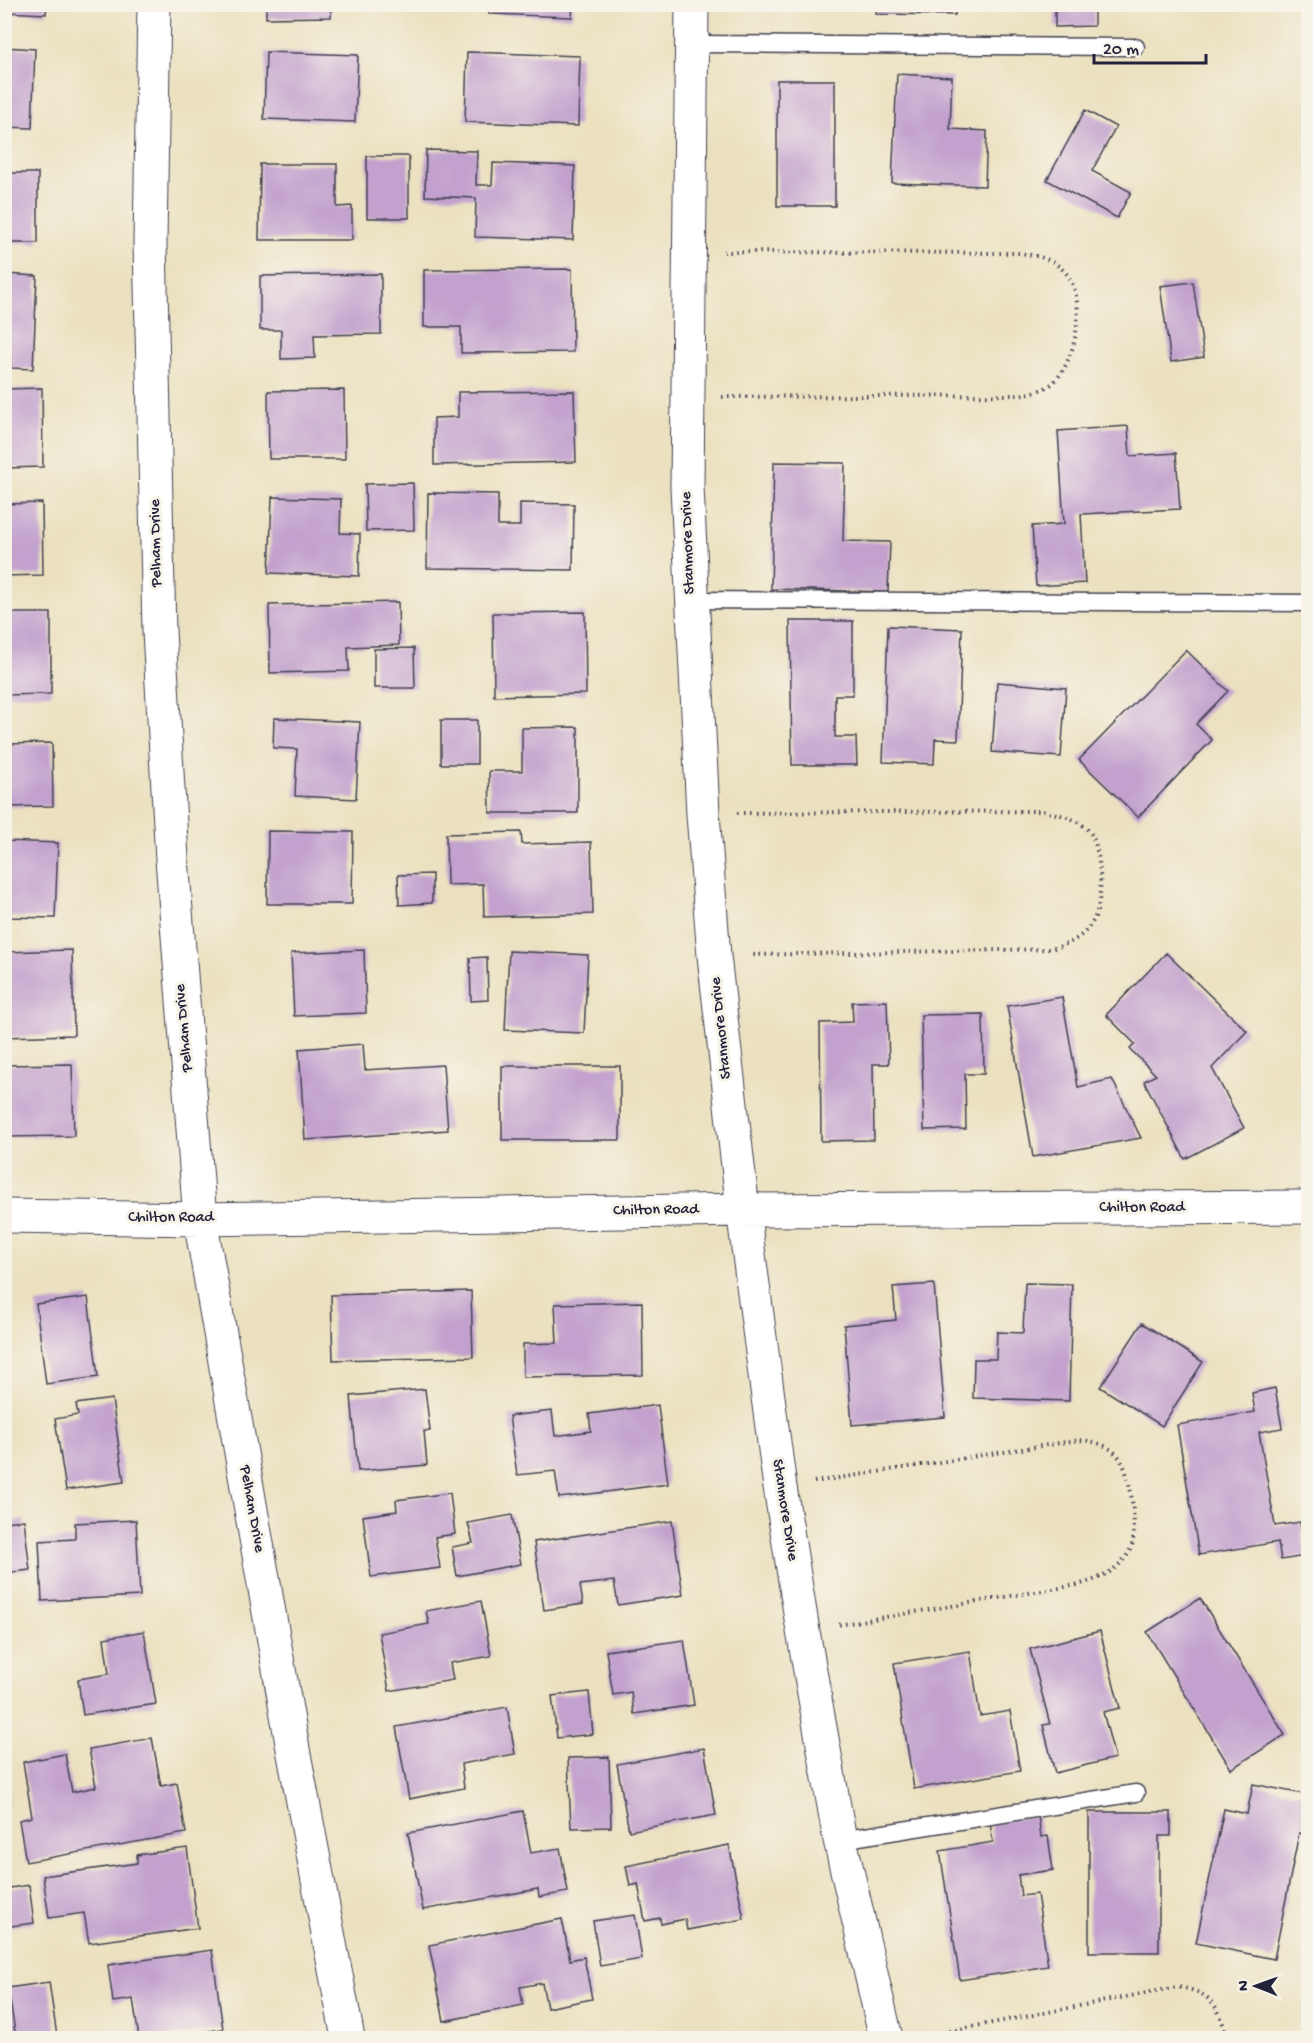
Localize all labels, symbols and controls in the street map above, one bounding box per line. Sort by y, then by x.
scale bar [1094,27,1206,65]
text: 20 m [1103,40,1139,61]
street label: Stanmore Drive [678,491,700,595]
street label: Pelham Drive [147,498,167,588]
street label: Stanmore Drive [707,975,737,1080]
street label: Pelham Drive [172,983,198,1074]
street label: Chilton Road [1099,1199,1186,1218]
street label: Chilton Road [613,1201,700,1221]
street label: Chilton Road [128,1209,215,1228]
street label: Stanmore Drive [767,1458,802,1563]
street label: Pelham Drive [234,1463,268,1555]
north arrow [1226,1956,1286,2016]
text: N [1235,1980,1254,1991]

